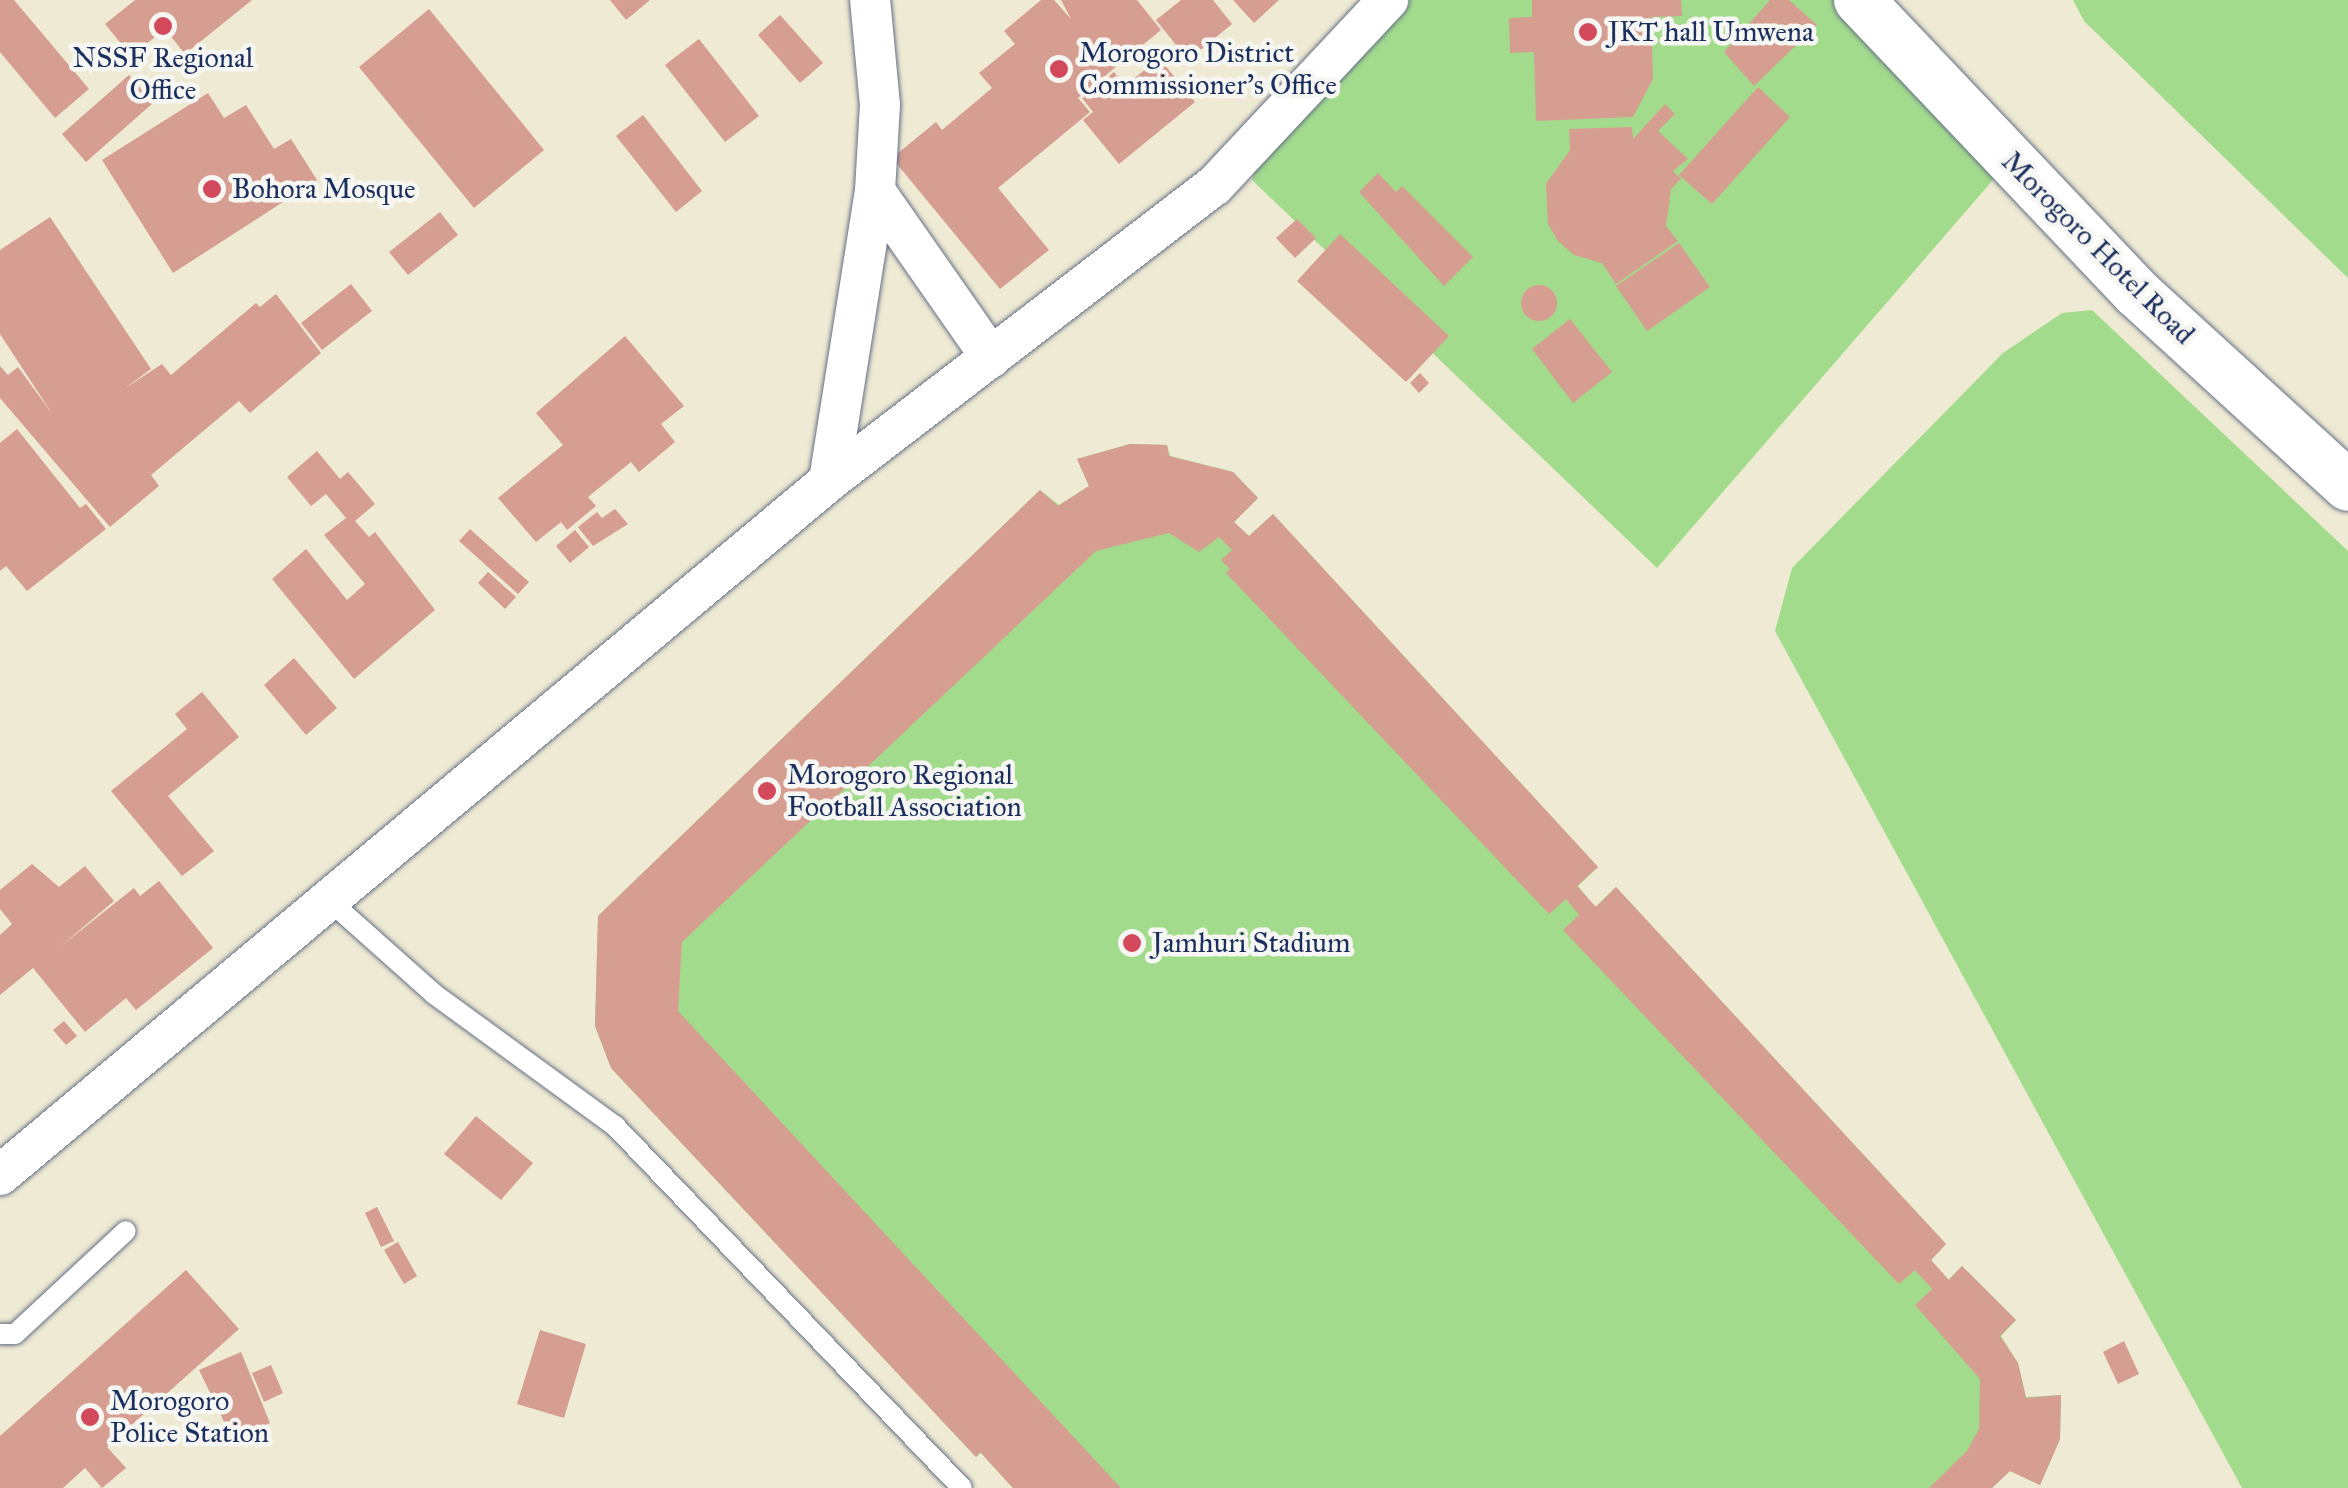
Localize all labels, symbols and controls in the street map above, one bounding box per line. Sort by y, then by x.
marker: NSSF Regional Office [152,15,174,37]
place label: JKT hall Umwena [1608,15,1814,49]
marker: JKT hall Umwena [1577,21,1599,43]
place label: Morogoro District Commissioner's Office [1079,36,1337,102]
place label: NSSF Regional Office [73,41,253,107]
marker: Morogoro District Commissioner's Office [1048,58,1070,80]
street label: Morogoro Hotel Road [1995,145,2201,351]
place label: Bohora Mosque [232,172,416,206]
marker: Bohora Mosque [201,178,223,200]
place label: Morogoro Regional Football Association [787,758,1022,824]
marker: Morogoro Regional Football Association [756,780,778,802]
place label: Jamhuri Stadium [1152,926,1350,960]
marker: Jamhuri Stadium [1121,932,1143,954]
place label: Morogoro Police Station [110,1384,269,1450]
marker: Morogoro Police Station [79,1406,101,1428]

